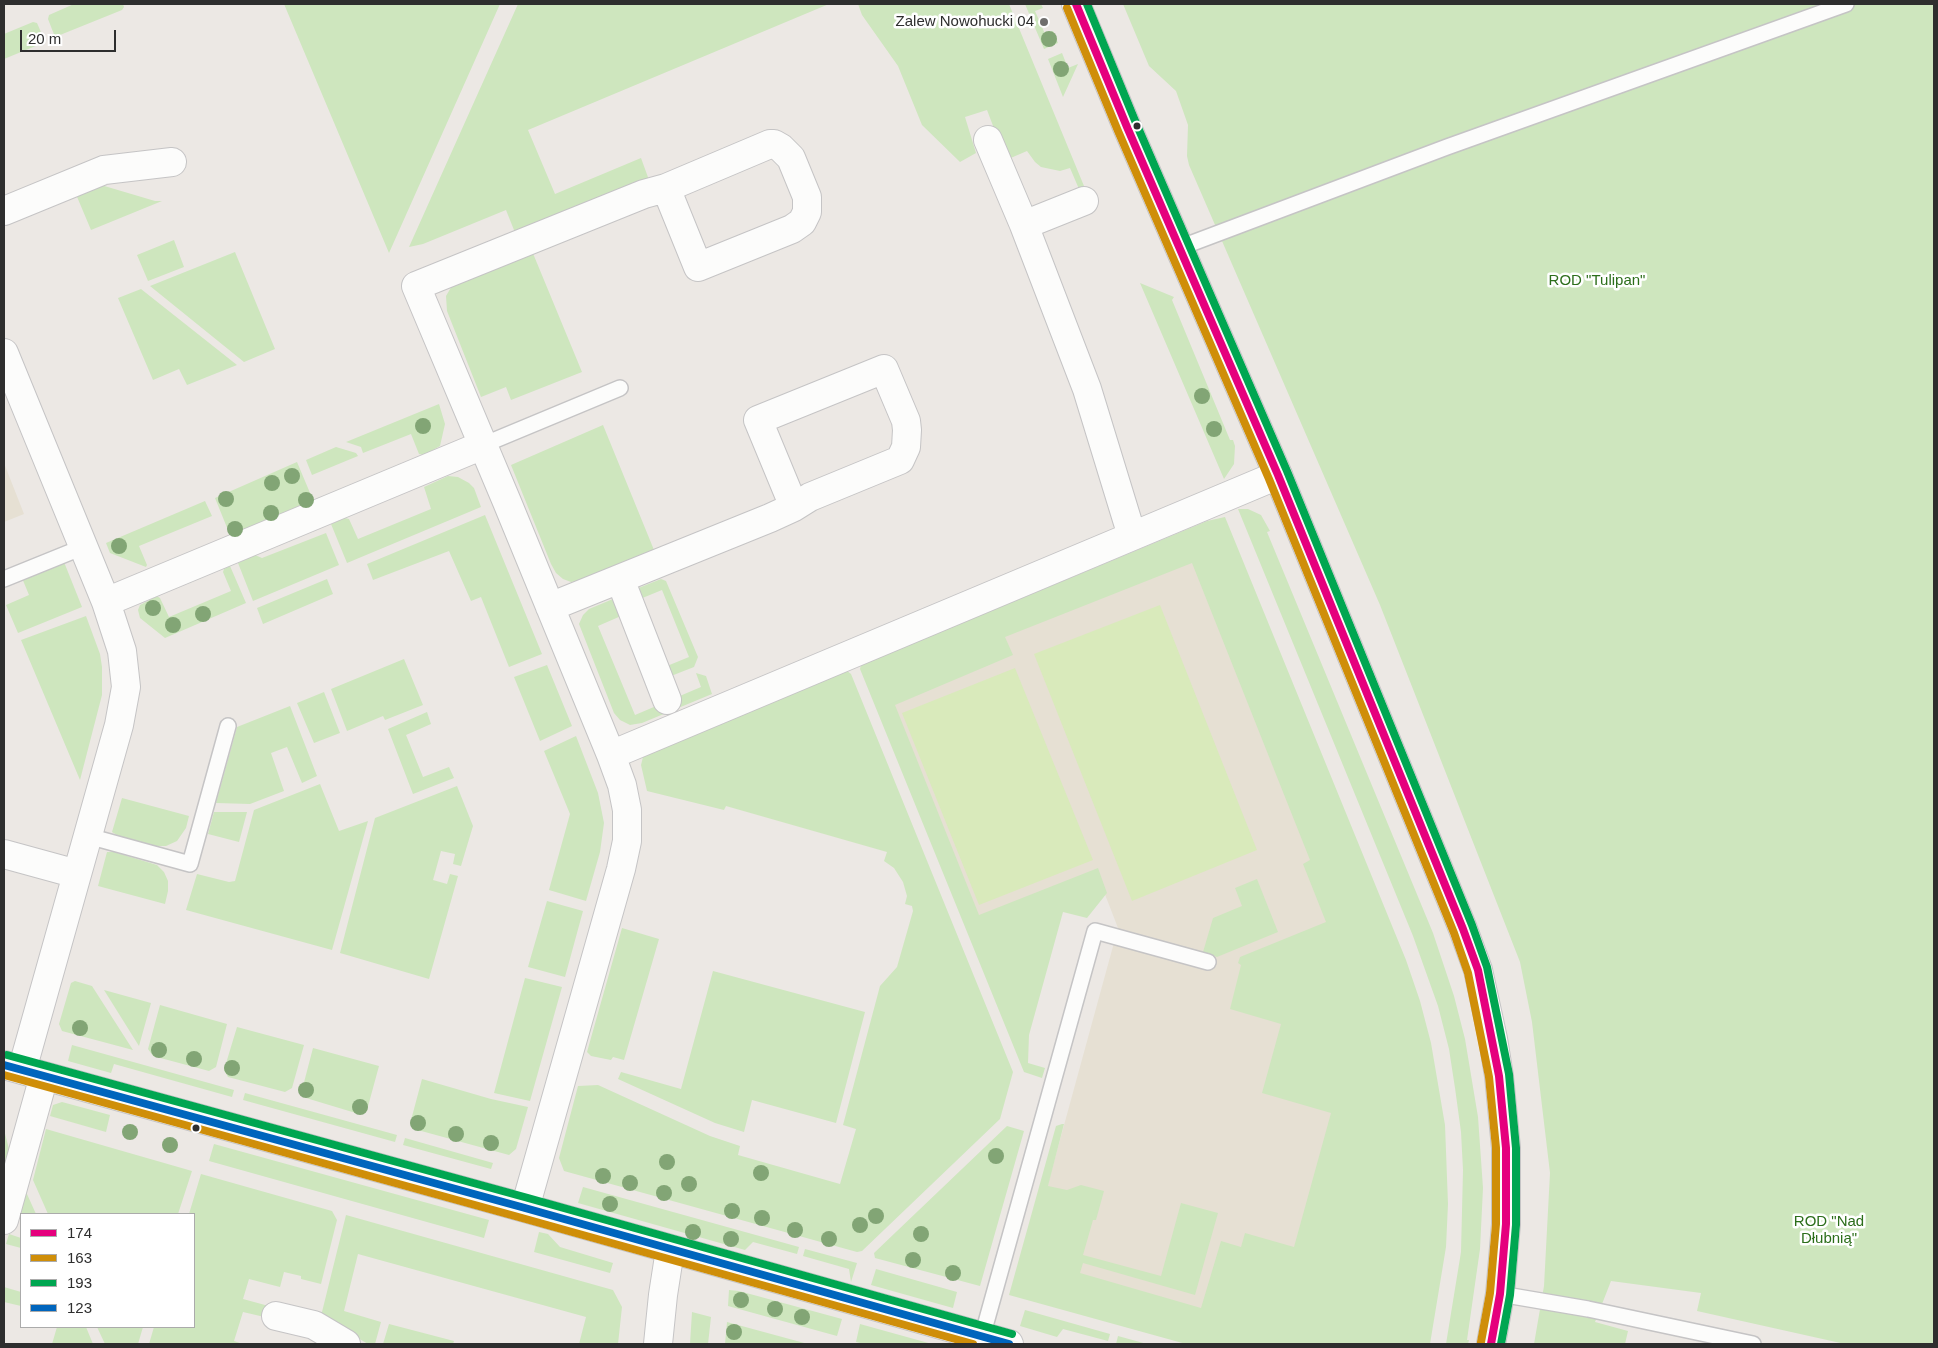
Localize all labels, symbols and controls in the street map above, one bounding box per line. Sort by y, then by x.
place label: Zalew Nowohucki 04 [896,13,1034,31]
marker: Zalew Nowohucki 04 [1038,16,1050,28]
scale bar [22,20,119,52]
text: 20 m [28,30,61,47]
unlabelled marker [1132,121,1142,131]
park label: ROD "Tulipan" [1549,272,1645,290]
unlabelled marker [191,1123,201,1133]
legend [20,1213,195,1328]
park label: ROD "Nad Dłubnią" [1794,1213,1864,1248]
text: 174 [67,1224,92,1241]
text: 163 [67,1249,92,1266]
text: 193 [67,1274,92,1291]
text: 123 [67,1299,92,1316]

